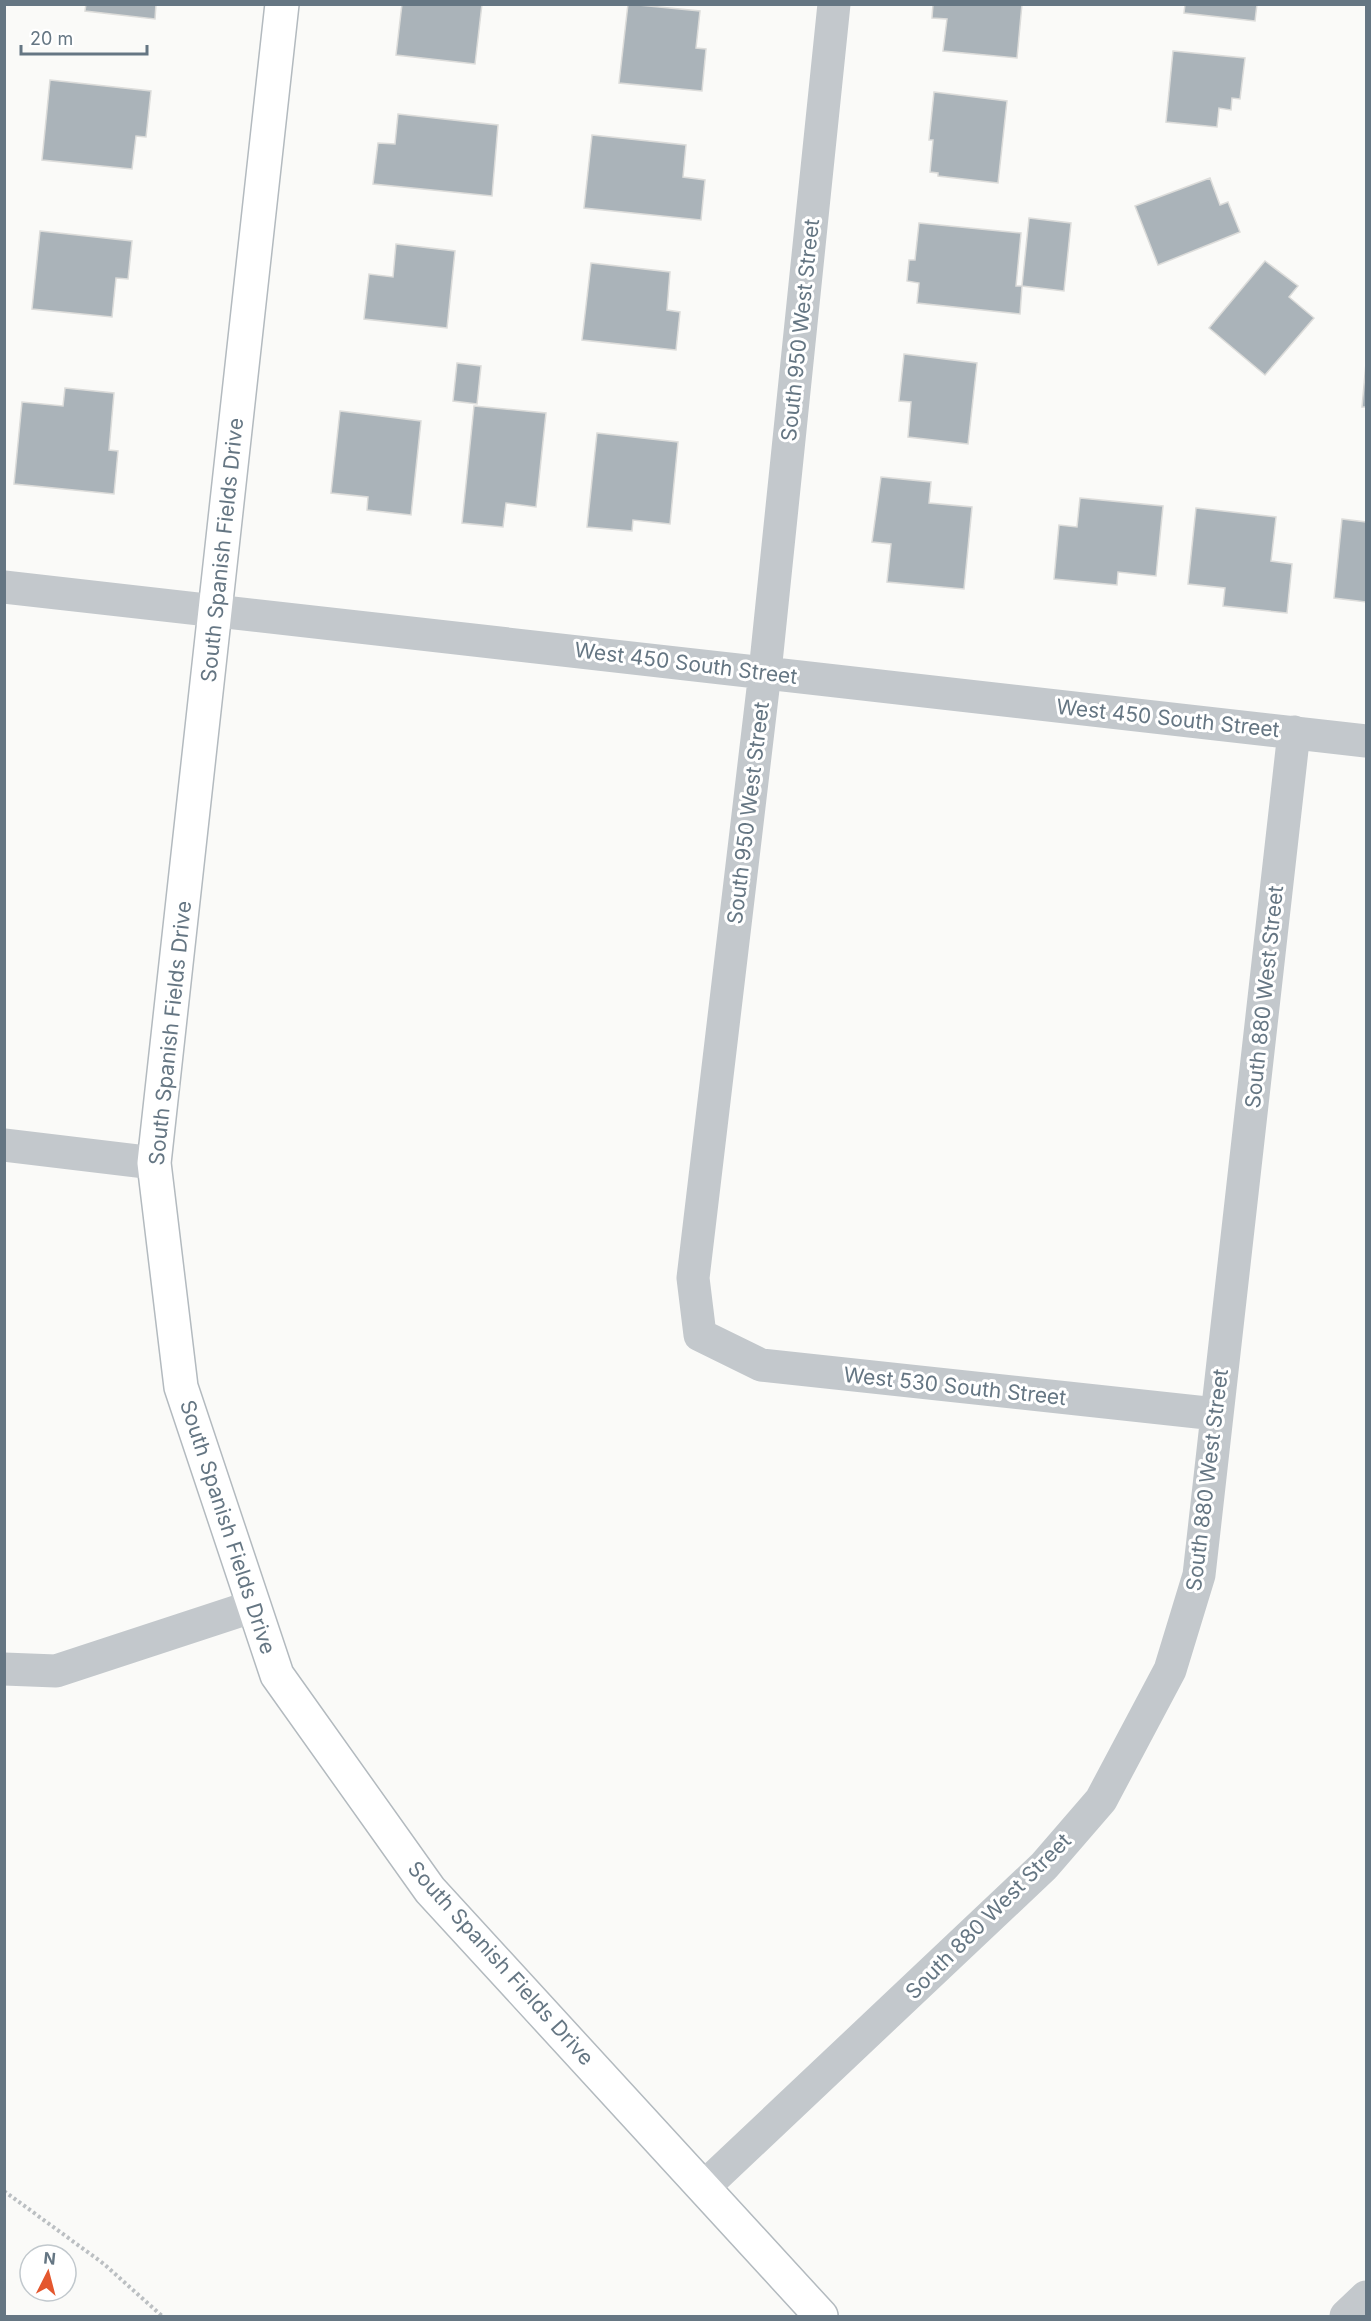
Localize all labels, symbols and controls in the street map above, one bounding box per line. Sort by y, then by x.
scale bar [21,18,147,56]
text: 20 m [30,28,73,49]
street label: South 950 West Street [776,217,824,442]
street label: South Spanish Fields Drive [196,417,248,683]
street label: West 450 South Street [573,637,799,689]
street label: West 450 South Street [1055,694,1281,742]
street label: South 950 West Street [722,700,774,925]
street label: South 880 West Street [1240,884,1288,1110]
street label: South Spanish Fields Drive [144,900,196,1166]
street label: West 530 South Street [843,1362,1068,1410]
street label: South 880 West Street [1181,1367,1233,1593]
street label: South Spanish Fields Drive [175,1397,281,1657]
street label: South 880 West Street [900,1828,1076,2004]
street label: South Spanish Fields Drive [403,1856,599,2070]
north arrow [18,2243,78,2303]
text: N [42,2247,57,2269]

